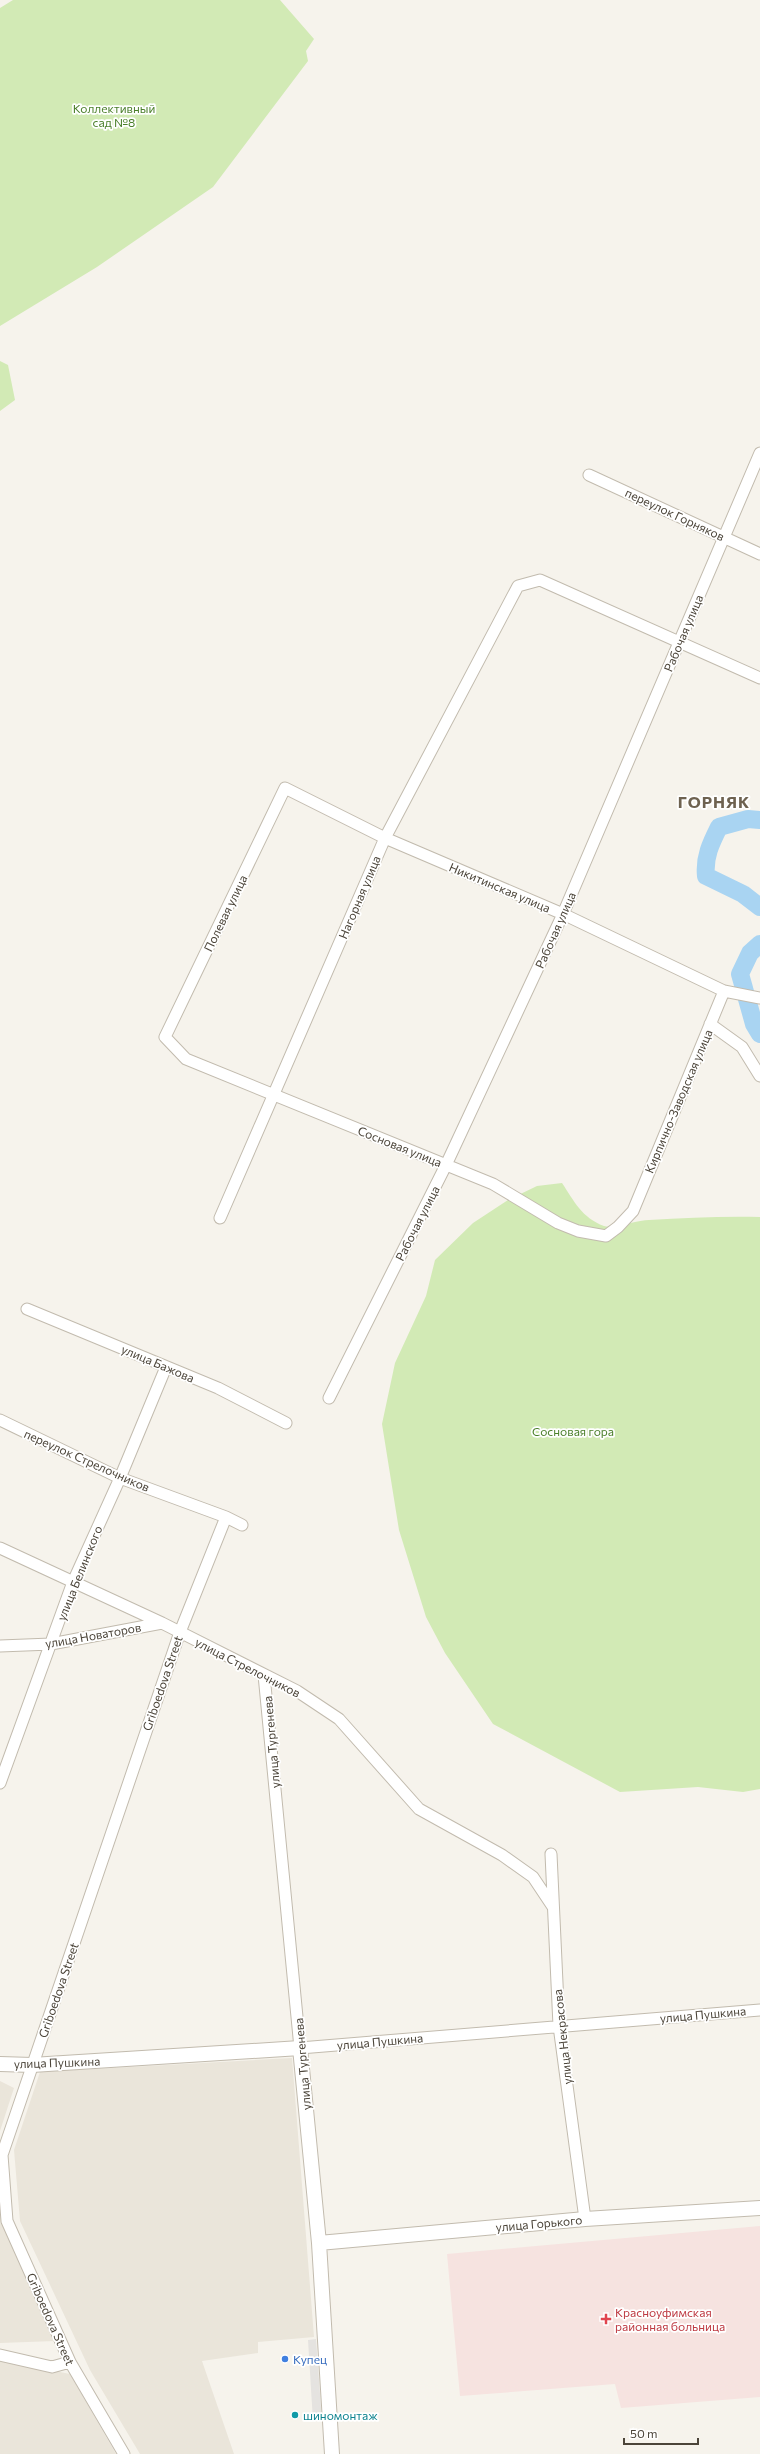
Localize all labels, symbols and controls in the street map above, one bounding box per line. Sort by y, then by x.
park label: Коллективный сад №8 [73,101,155,129]
street label: переулок Горняков [623,485,727,543]
street label: Рабочая улица [660,592,706,674]
district label: ГОРНЯК [678,792,750,811]
street label: Нагорная улица [335,853,383,941]
street label: Никитинская улица [447,859,553,915]
street label: Полевая улица [200,872,250,954]
street label: Рабочая улица [532,890,578,970]
street label: Кирпично-Заводская улица [641,1027,715,1175]
street label: Сосновая улица [356,1123,444,1169]
street label: Рабочая улица [392,1183,442,1263]
street label: улица Бажова [119,1341,197,1385]
park label: Сосновая гора [532,1424,614,1438]
street label: переулок Стрелочников [22,1426,152,1494]
street label: улица Белинского [54,1523,104,1623]
street label: улица Новаторов [44,1620,142,1650]
street label: Griboedova Street [139,1634,185,1732]
street label: улица Стрелочников [193,1634,303,1700]
street label: улица Тургенева [260,1695,282,1789]
street label: Griboedova Street [35,1941,81,2039]
street label: улица Некрасова [550,1989,574,2085]
street label: улица Пушкина [659,2003,747,2025]
street label: улица Тургенева [291,2017,313,2111]
street label: улица Пушкина [336,2030,424,2052]
street label: улица Пушкина [13,2053,101,2071]
street label: улица Горького [495,2212,583,2234]
street label: Griboedova Street [24,2271,78,2367]
place label: Красноуфимская районная больница [615,2305,725,2333]
marker: Красноуфимская районная больница [600,2313,612,2325]
place label: Купец [293,2352,327,2366]
marker: Купец [280,2354,290,2364]
place label: шиномонтаж [303,2408,378,2422]
marker: шиномонтаж [290,2410,300,2420]
scale bar [624,2420,698,2446]
text: 50 m [630,2426,658,2440]

